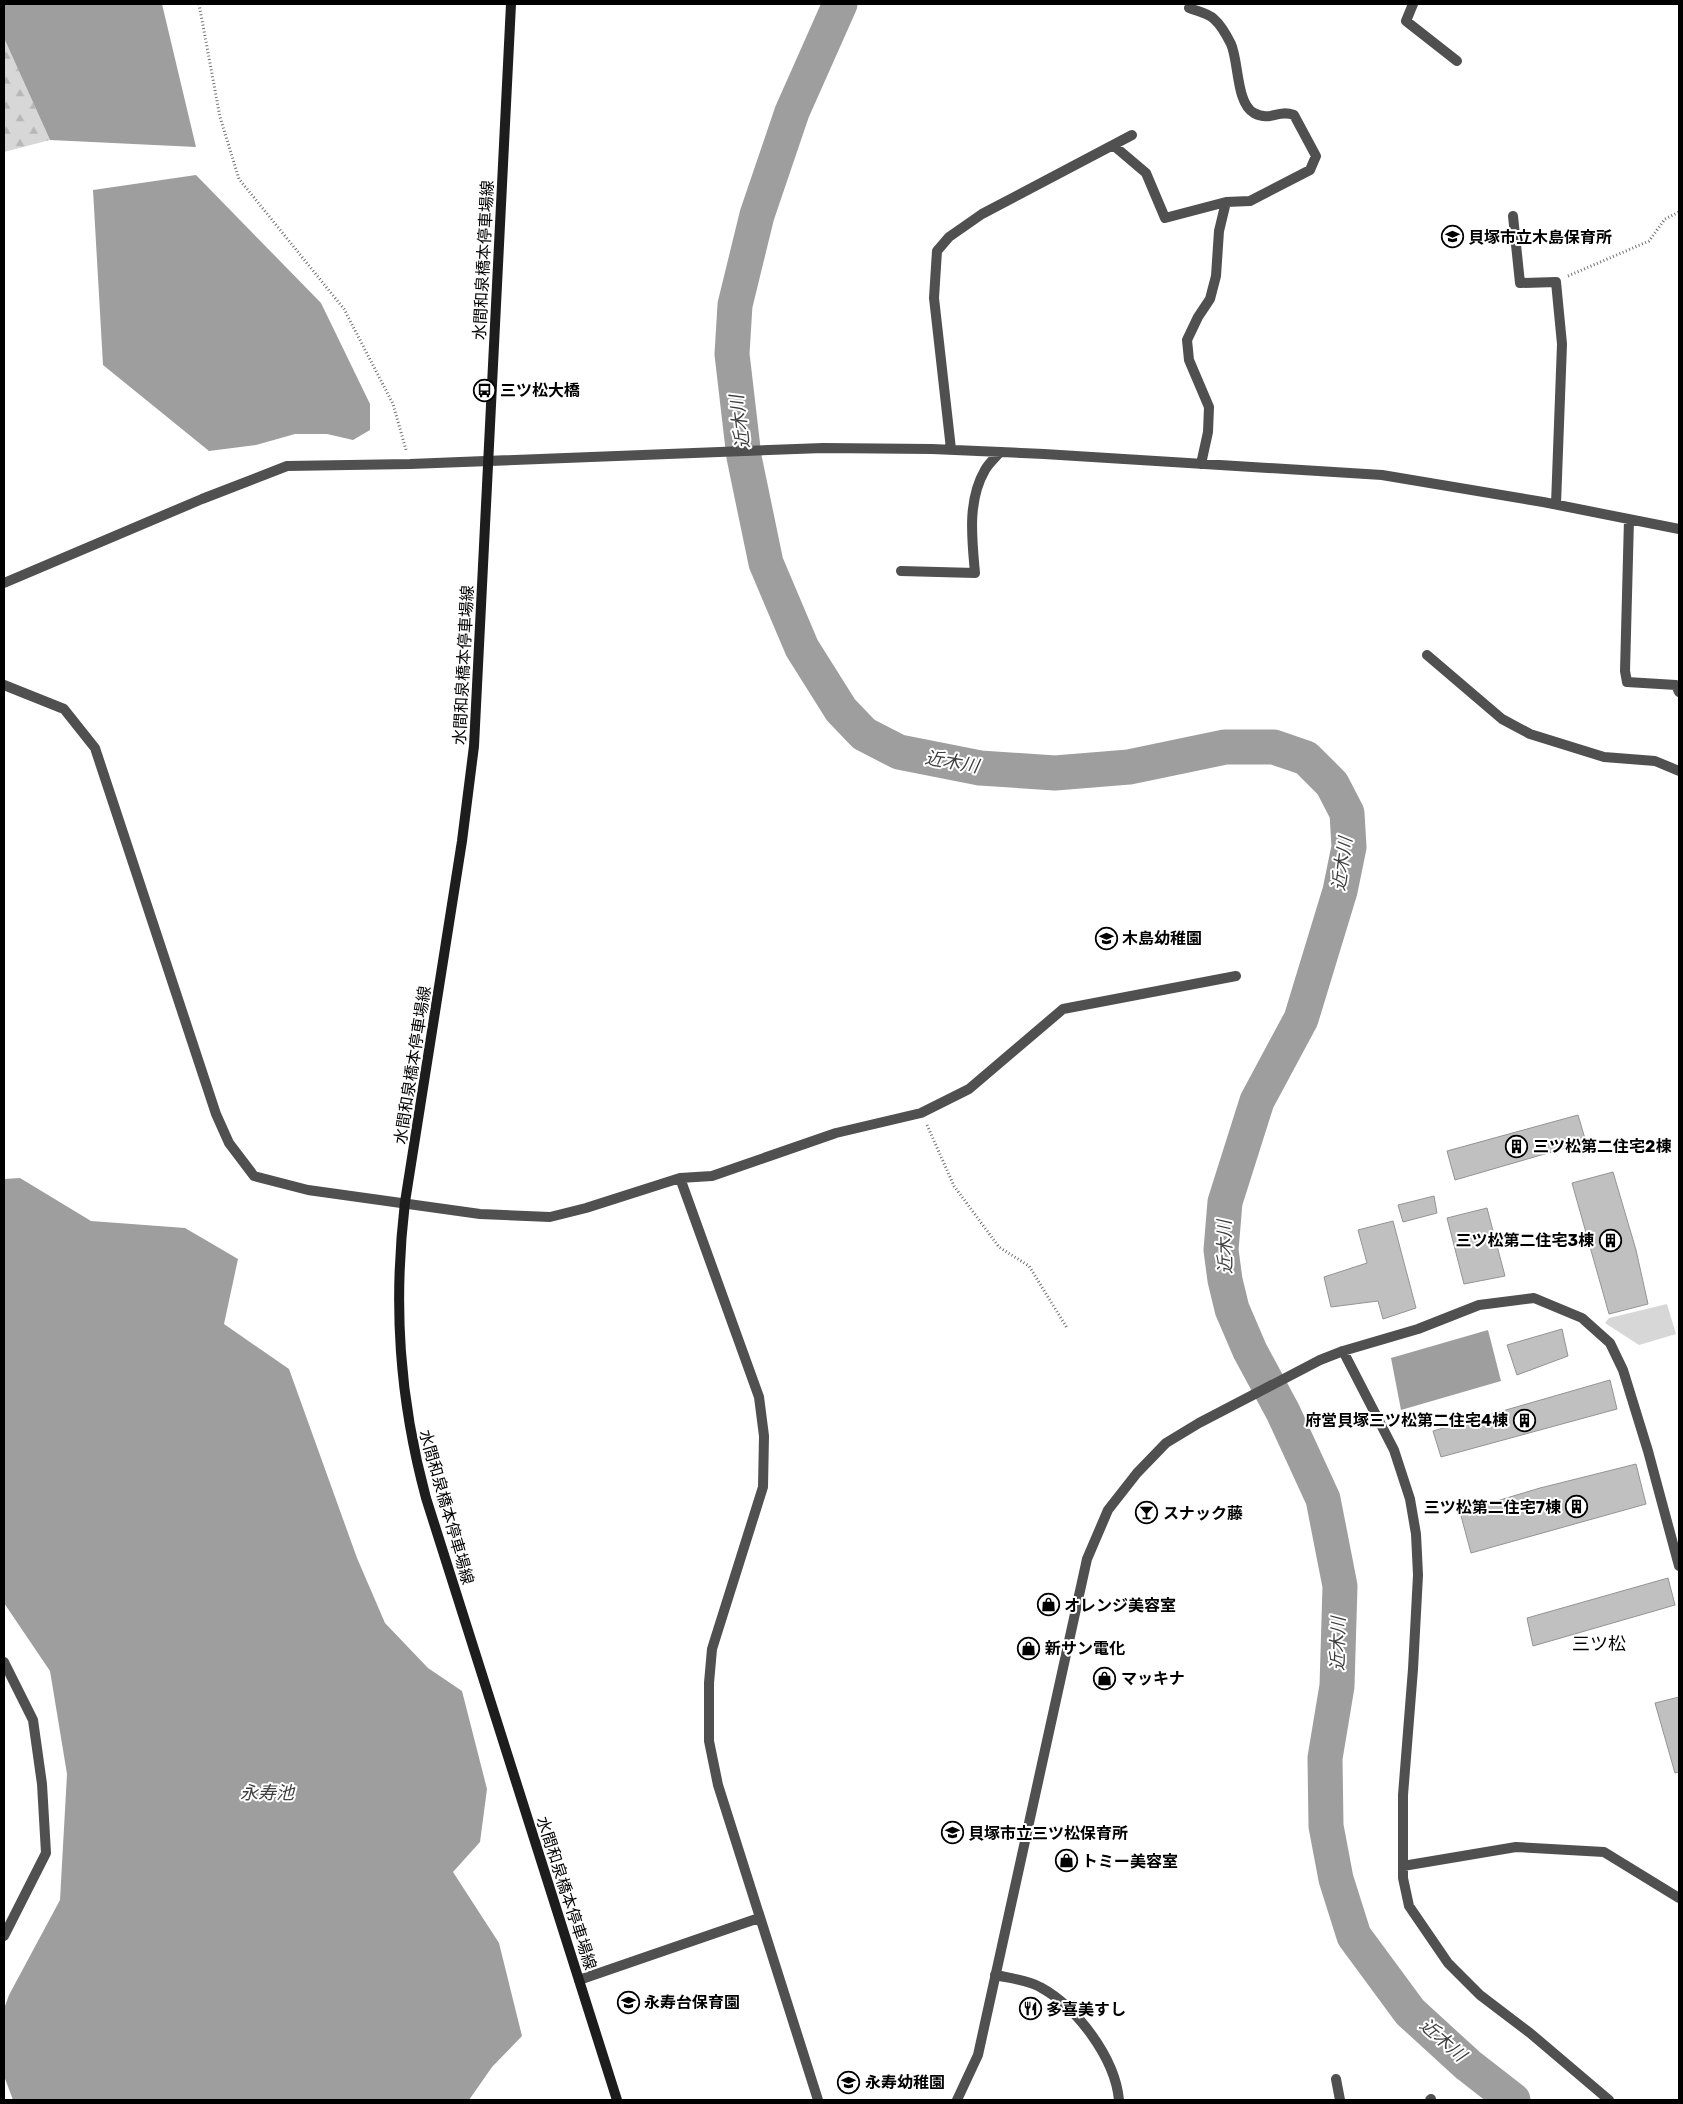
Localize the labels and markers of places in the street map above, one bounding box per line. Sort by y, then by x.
school or university icon: 貝塚市立木島保育所 [1440,225,1464,249]
place label: 貝塚市立木島保育所 [1468,228,1612,247]
bus stop icon: 三ツ松大橋 [472,378,496,402]
place label: 三ツ松大橋 [500,381,580,400]
school or university icon: 木島幼稚園 [1094,926,1118,950]
place label: 木島幼稚園 [1122,929,1202,948]
building icon: 三ツ松第二住宅2棟 [1505,1134,1529,1158]
place label: 三ツ松第二住宅2棟 [1533,1137,1671,1156]
building icon: 三ツ松第二住宅3棟 [1598,1228,1622,1252]
place label: 三ツ松第二住宅3棟 [1455,1231,1594,1250]
building icon: 府営貝塚三ツ松第二住宅4棟 [1512,1408,1536,1432]
place label: 府営貝塚三ツ松第二住宅4棟 [1305,1411,1508,1430]
building icon: 三ツ松第二住宅7棟 [1565,1495,1589,1519]
place label: 三ツ松第二住宅7棟 [1424,1498,1561,1517]
bar icon: スナック藤 [1135,1501,1159,1525]
place label: スナック藤 [1163,1504,1243,1523]
shop icon: オレンジ美容室 [1036,1593,1060,1617]
place label: オレンジ美容室 [1064,1596,1176,1615]
shop icon: 新サン電化 [1017,1636,1041,1660]
place label: 新サン電化 [1045,1639,1125,1658]
shop icon: マッキナ [1093,1666,1117,1690]
place label: マッキナ [1121,1669,1185,1688]
school or university icon: 貝塚市立三ツ松保育所 [940,1821,964,1845]
place label: 貝塚市立三ツ松保育所 [968,1824,1128,1843]
shop icon: トミー美容室 [1054,1849,1078,1873]
place label: トミー美容室 [1082,1852,1178,1871]
school or university icon: 永寿台保育園 [616,1990,640,2014]
place label: 永寿台保育園 [644,1993,740,2012]
restaurant icon: 多喜美すし [1018,1997,1042,2021]
place label: 多喜美すし [1046,2000,1126,2019]
school or university icon: 永寿幼稚園 [837,2070,861,2094]
place label: 永寿幼稚園 [865,2073,945,2092]

